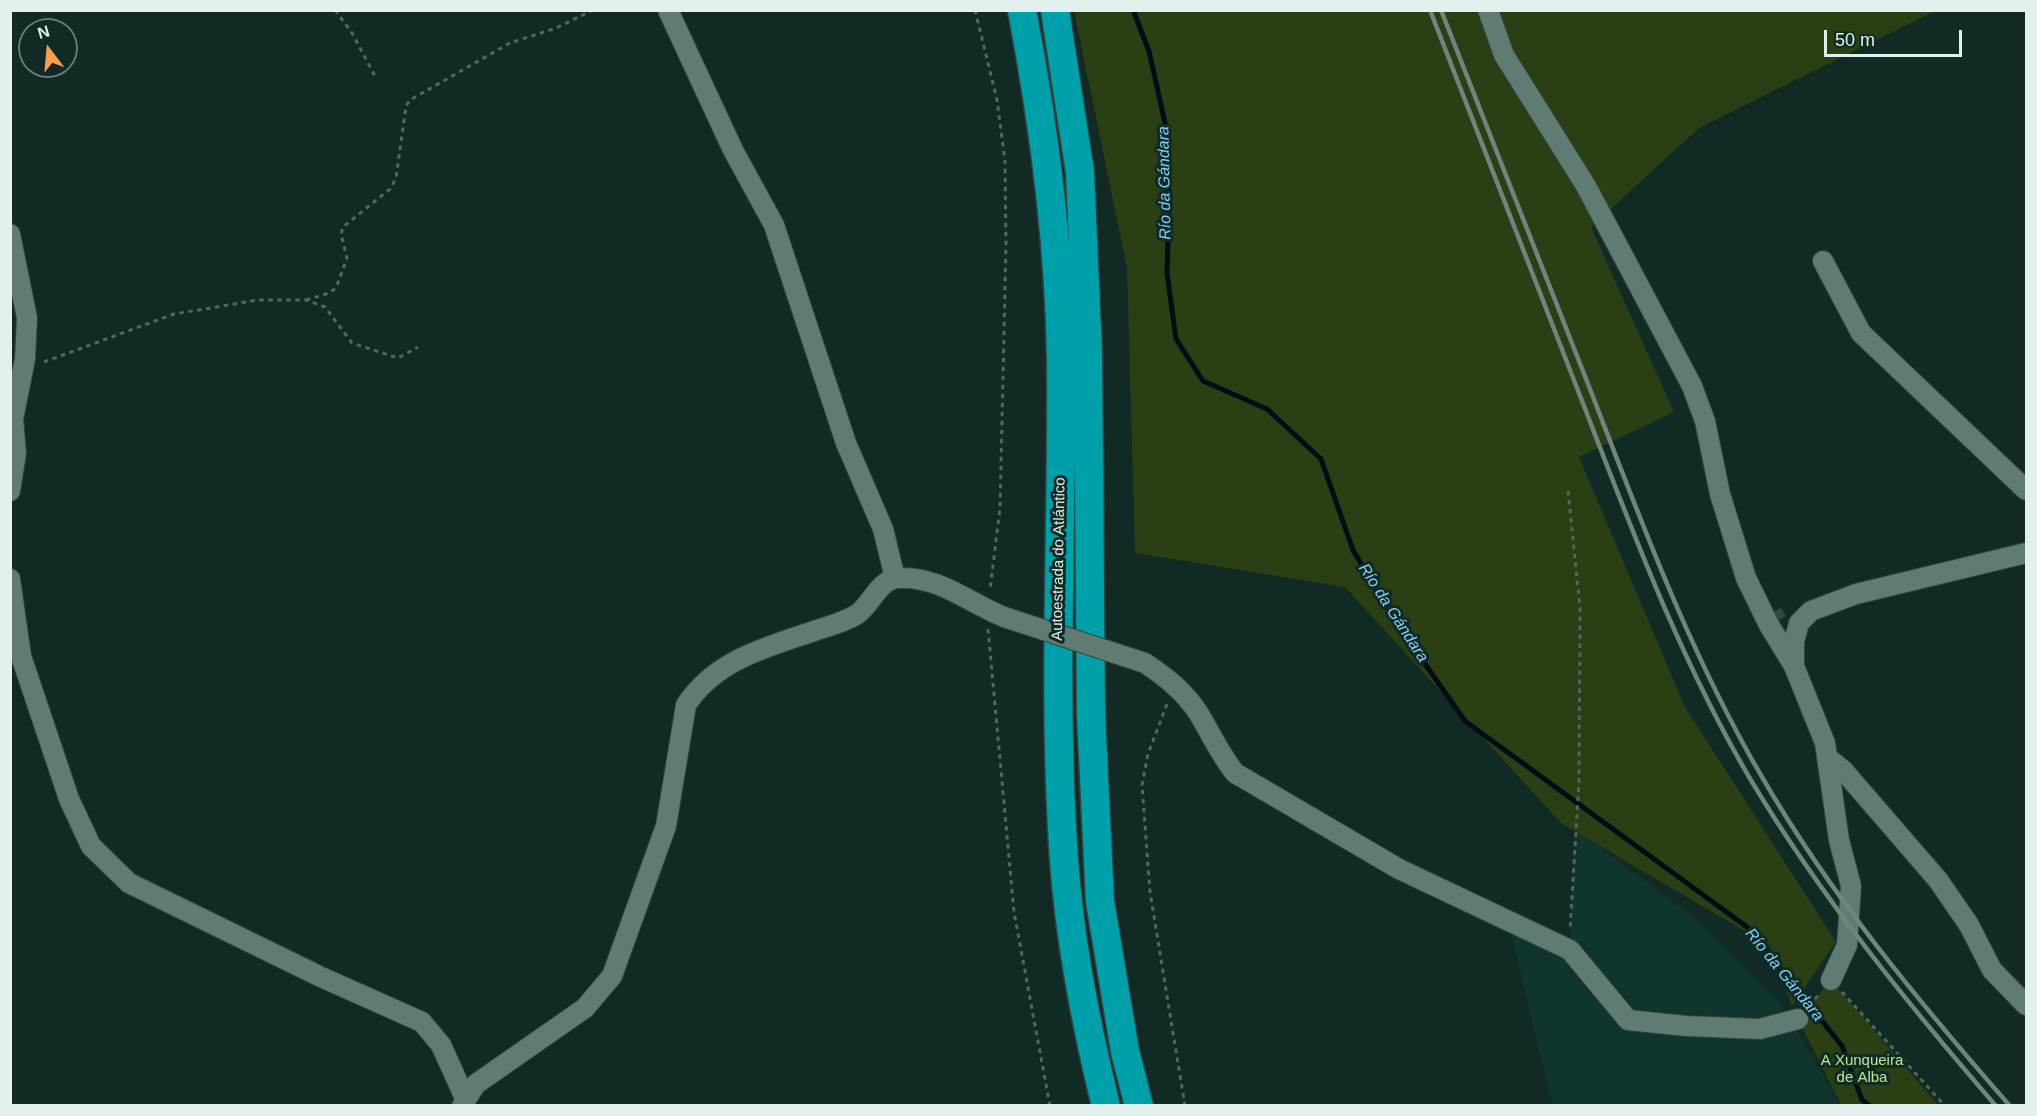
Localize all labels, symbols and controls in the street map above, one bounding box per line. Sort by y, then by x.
north arrow [18,18,78,78]
scale bar [1827,18,1965,56]
text: N [36,22,51,42]
text: 50 m [1835,30,1875,50]
water label: Río da Gándara [1154,126,1176,240]
street label: Autoestrada do Atlántico [1049,477,1069,641]
water label: Río da Gándara [1354,560,1432,666]
water label: Río da Gándara [1741,925,1827,1025]
park label: A Xunqueira de Alba [1821,1052,1903,1087]

